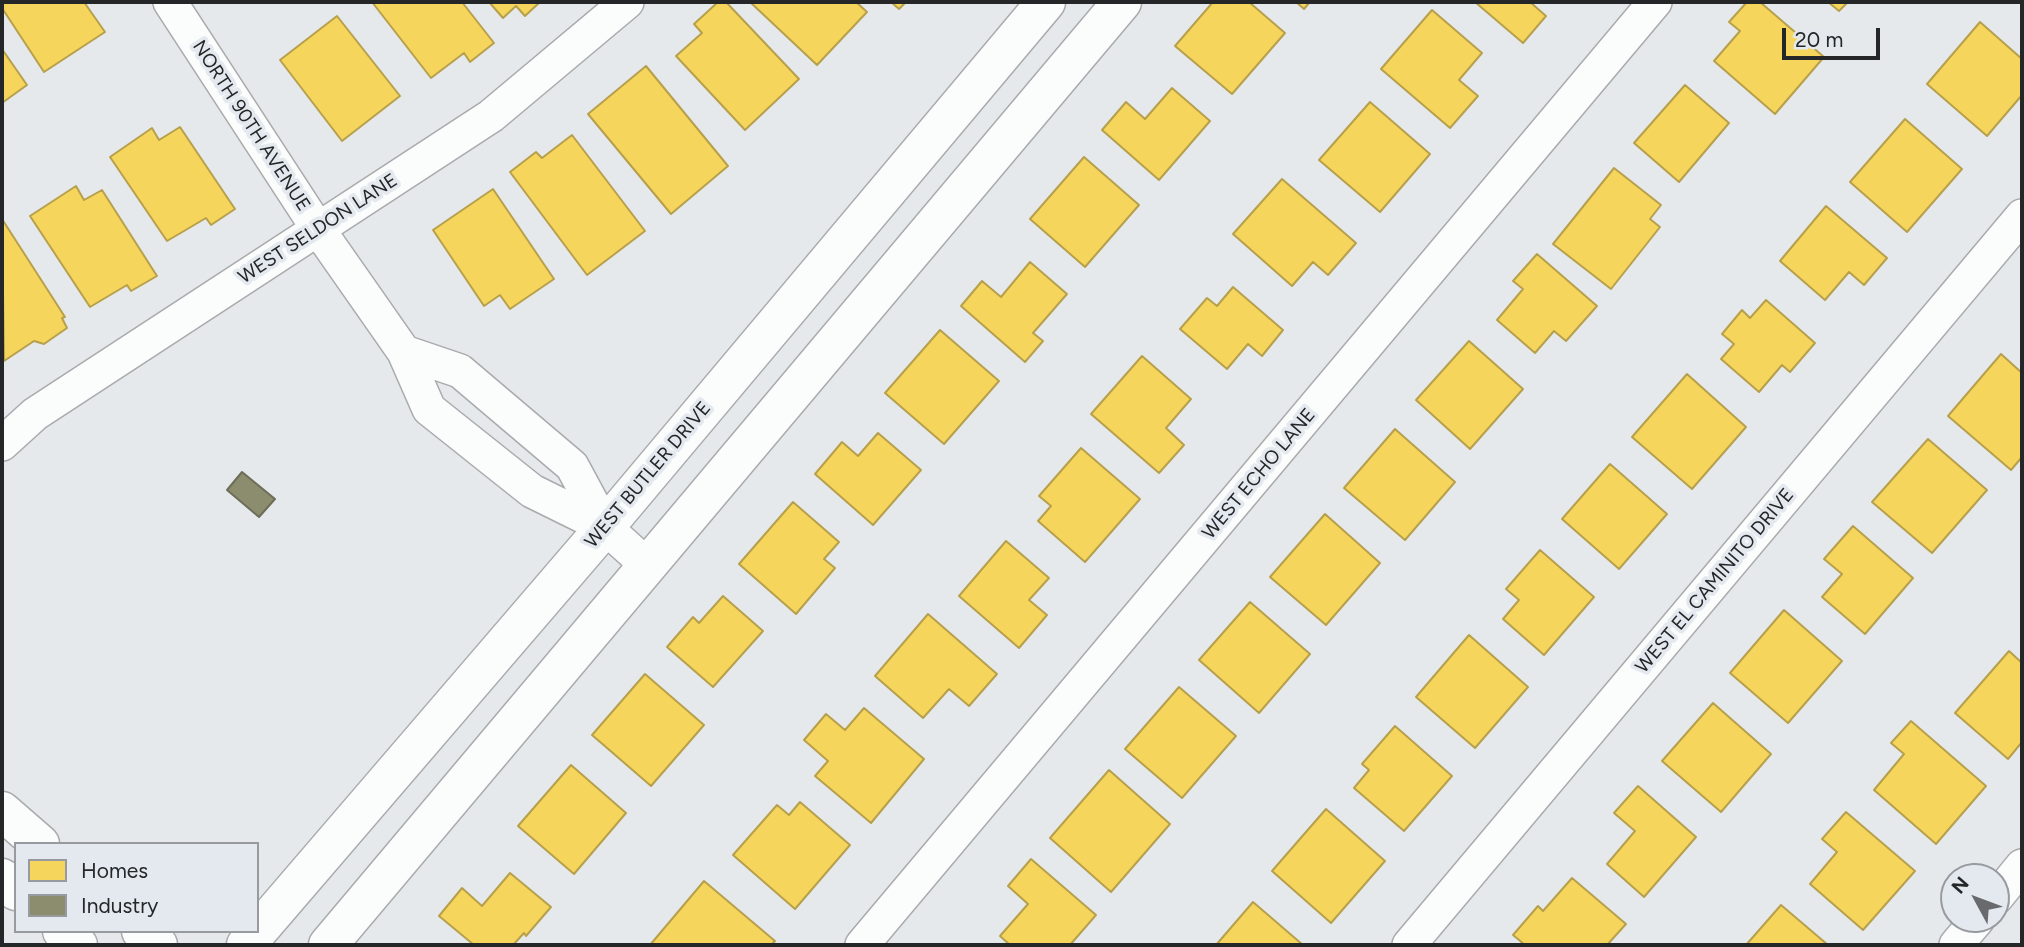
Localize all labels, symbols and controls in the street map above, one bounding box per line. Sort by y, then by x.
scale bar [1786,14,1884,58]
text: 20 m [1795,27,1843,52]
street label: NORTH 90TH AVENUE [187,36,315,216]
street label: WEST SELDON LANE [234,169,402,289]
street label: WEST BUTLER DRIVE [580,397,716,553]
street label: WEST ECHO LANE [1198,404,1320,544]
street label: WEST EL CAMINITO DRIVE [1631,484,1799,678]
legend [14,842,259,933]
text: Homes [81,858,148,883]
north arrow [1940,863,2010,933]
text: N [1947,872,1974,898]
text: Industry [81,893,158,918]

